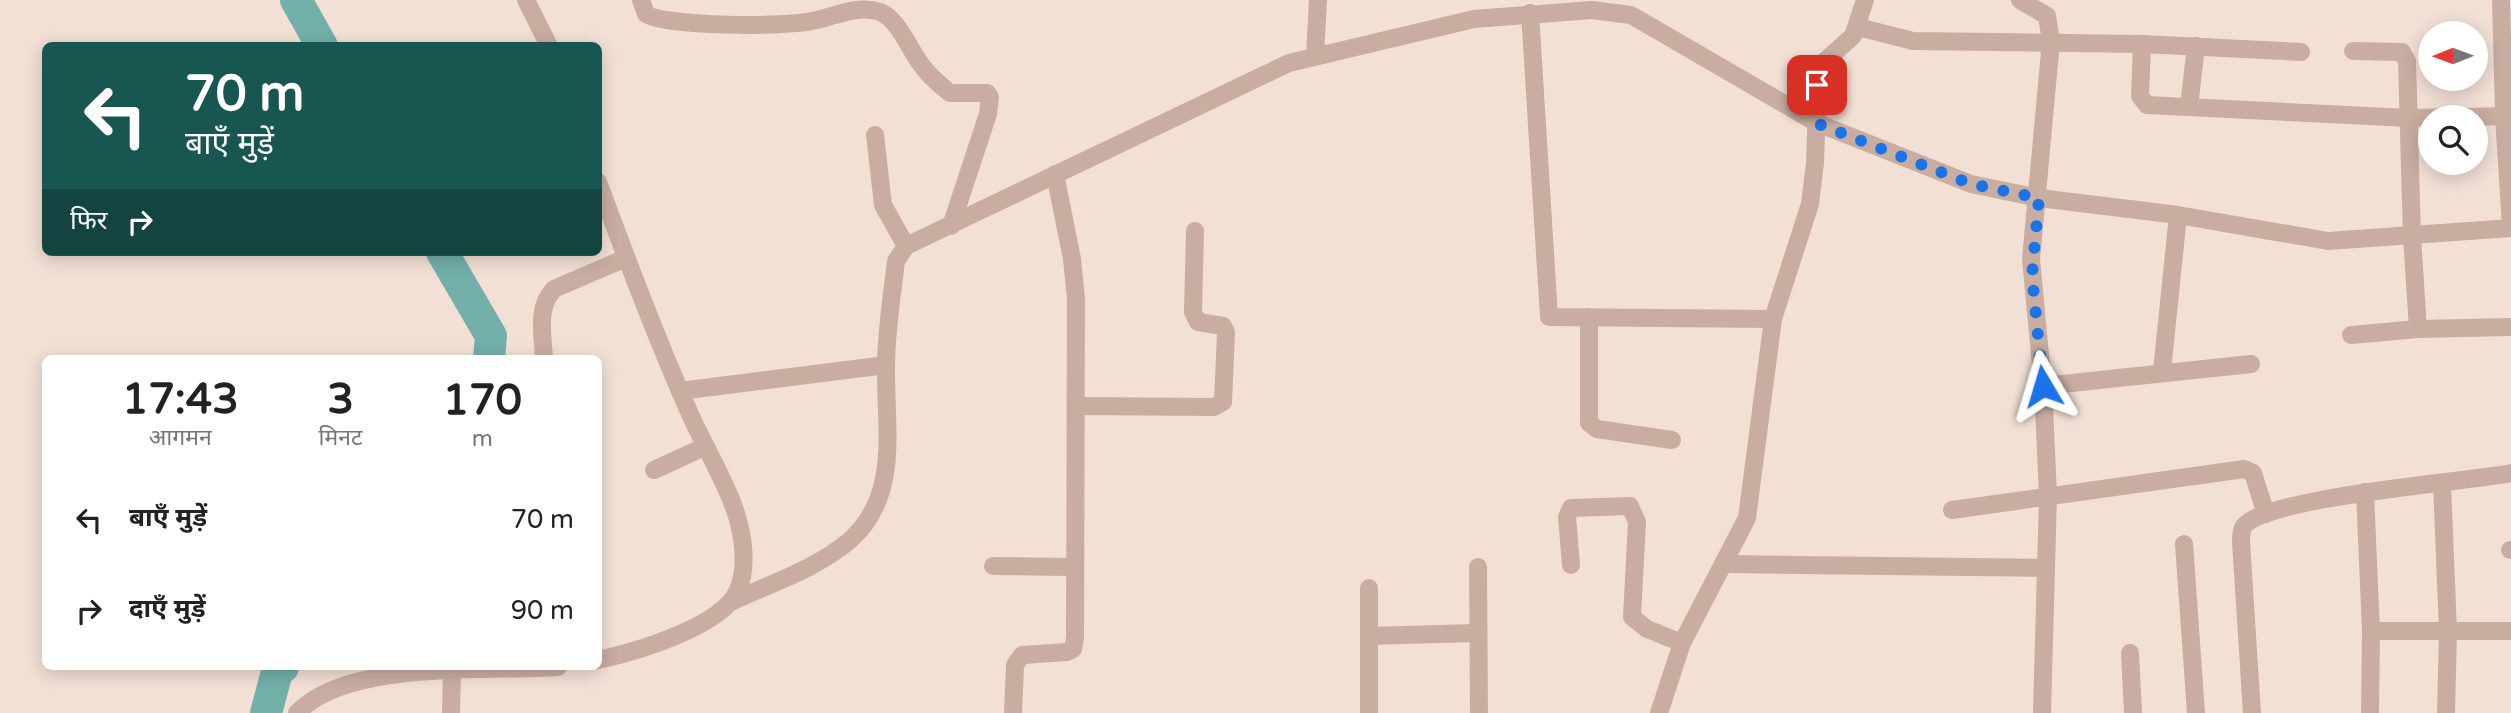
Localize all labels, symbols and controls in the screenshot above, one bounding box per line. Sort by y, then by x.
north arrow [2418,21,2488,91]
map controls [2418,21,2488,175]
pin [1787,55,1847,115]
text: 70 m [185,65,304,124]
icon: arrive [1798,66,1836,104]
icon: left [70,70,161,161]
button: search [2418,105,2488,175]
text: बाएँ मुड़ें [185,125,274,163]
icon: right [121,203,159,241]
text: फिर [70,205,107,236]
position arrow [2006,349,2080,423]
text: 17:43 [122,374,239,425]
text: 3 [327,374,354,425]
text: 170 [443,375,522,426]
text: आगमन [149,424,212,452]
text: मिनट [319,424,363,452]
text: m [472,425,493,453]
icon: left [70,501,108,539]
text: बाएँ मुड़ें [129,502,207,533]
text: 70 m [511,504,574,535]
icon: right [70,592,108,630]
text: दाएँ मुड़ें [129,593,206,624]
text: 90 m [511,595,574,626]

